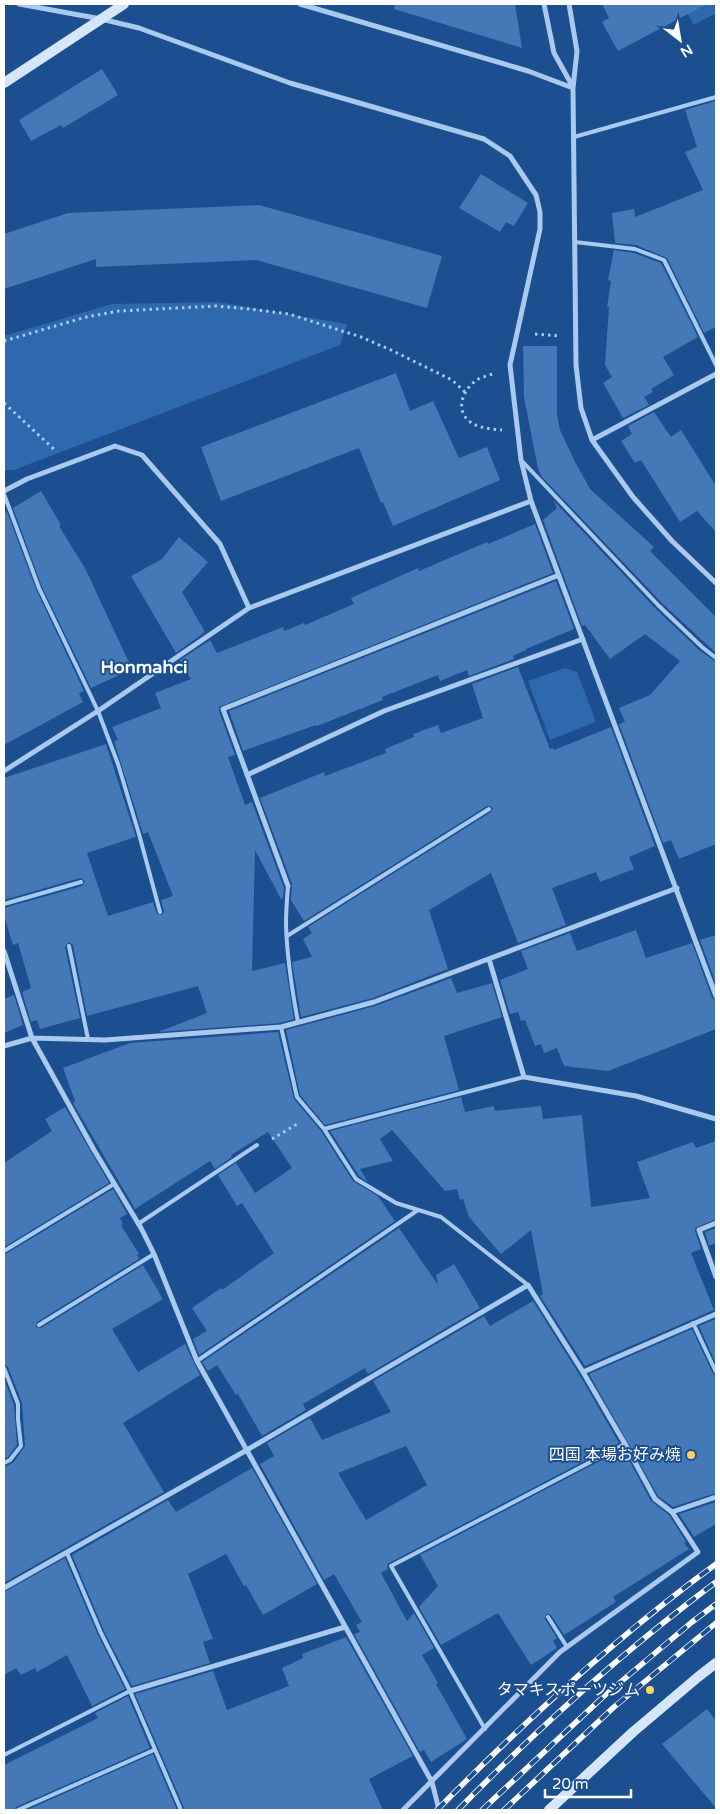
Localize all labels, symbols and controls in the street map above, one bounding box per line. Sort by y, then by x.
north arrow [655,15,705,65]
text: N [677,41,696,61]
district label: Honmahci [101,656,187,678]
place label: 四国 本場お好み焼 [549,1445,681,1465]
marker: 四国 本場お好み焼 [685,1449,697,1461]
place label: タマキスポーツジム [497,1680,640,1700]
marker: タマキスポーツジム [644,1684,656,1696]
scale bar [545,1766,631,1798]
text: 20 m [552,1775,589,1793]

